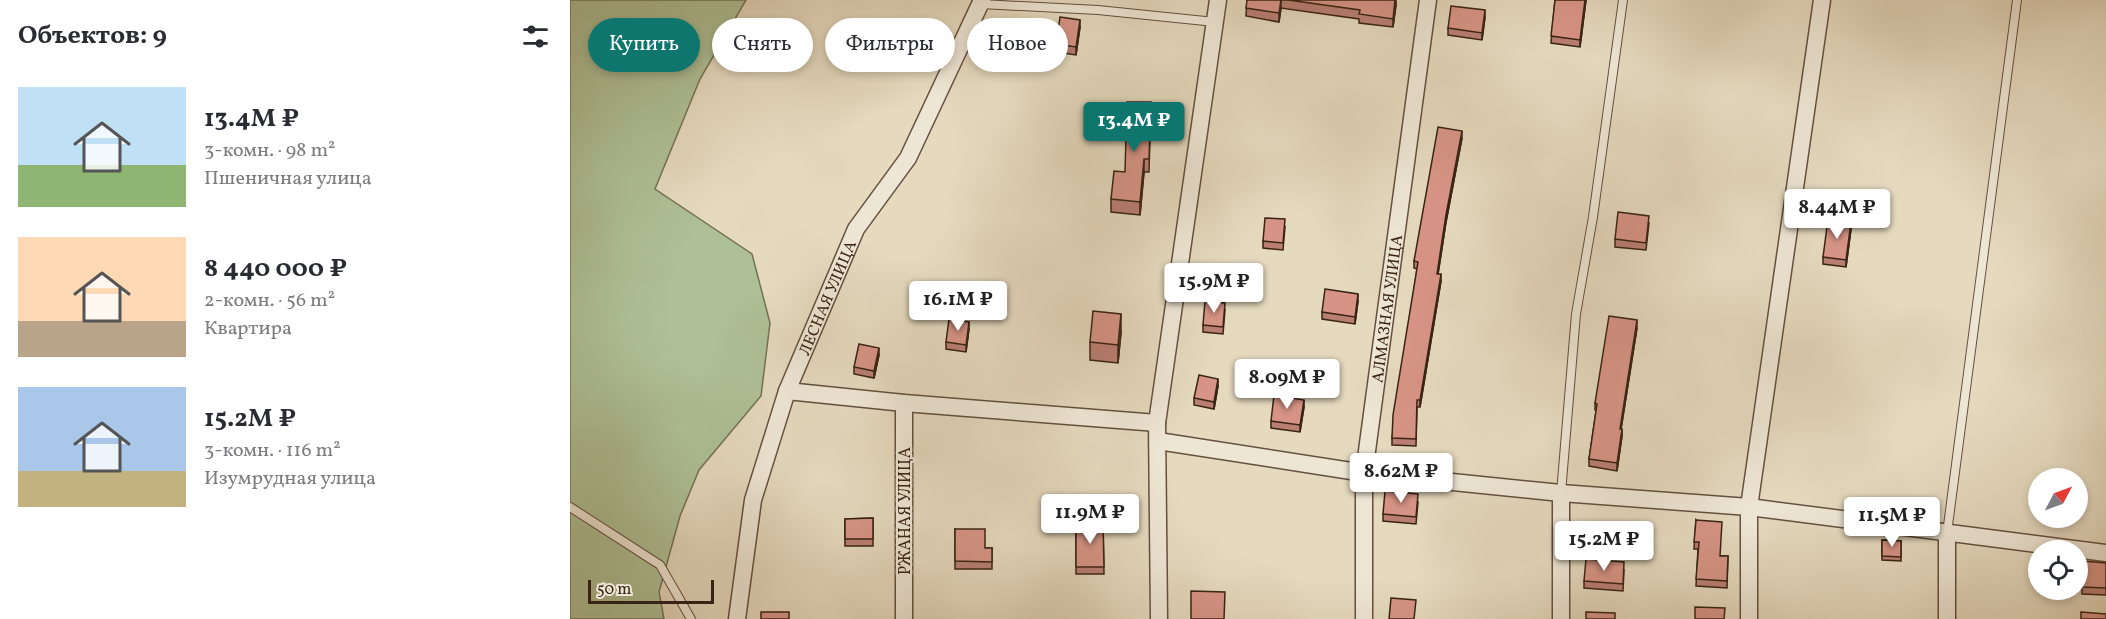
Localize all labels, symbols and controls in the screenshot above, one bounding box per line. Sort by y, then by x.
text: Объектов: 9 [18,18,167,54]
chip: Купить [588,18,700,72]
chip: Снять [712,18,813,72]
chip: Фильтры [825,18,955,72]
chip: Новое [967,18,1068,72]
icon: filters [519,20,552,53]
text: 13.4M ₽ [204,101,299,137]
pin: 13.4M ₽ [1079,102,1189,153]
text: 13.4M ₽ [1097,107,1171,135]
icon: home [66,111,138,183]
text: 3-комн. · 98 m² [204,137,336,165]
text: Пшеничная улица [204,165,372,193]
pin: 8.44M ₽ [1782,189,1892,240]
text: 8.44M ₽ [1798,194,1876,222]
street label: АЛМАЗНАЯ УЛИЦА [1367,233,1409,384]
street label: ЛЕСНАЯ УЛИЦА [794,237,863,359]
text: 8 440 000 ₽ [204,251,347,287]
icon: home [66,261,138,333]
pin: 15.9M ₽ [1159,263,1269,314]
text: 15.9M ₽ [1178,268,1250,296]
pin: 16.1M ₽ [903,281,1013,332]
text: 16.1M ₽ [923,286,993,314]
text: 2-комн. · 56 m² [204,287,335,315]
text: Квартира [204,315,292,343]
pin: 8.09M ₽ [1232,359,1342,410]
text: 8.09M ₽ [1249,364,1325,392]
text: 15.2M ₽ [204,401,296,437]
icon: home [66,411,138,483]
text: 3-комн. · 116 m² [204,437,341,465]
street label: РЖАНАЯ УЛИЦА [895,447,917,575]
pin: 8.62M ₽ [1346,453,1456,504]
text: 8.62M ₽ [1364,458,1438,486]
text: Изумрудная улица [204,465,376,493]
north arrow [2028,468,2088,528]
map controls [2028,468,2088,600]
pin: 11.9M ₽ [1035,494,1145,545]
pin: 11.5M ₽ [1837,497,1947,548]
text: 11.9M ₽ [1055,499,1125,527]
text: 11.5M ₽ [1858,502,1926,530]
pin: 15.2M ₽ [1549,521,1659,572]
text: 15.2M ₽ [1569,526,1639,554]
button: locate [2028,540,2088,600]
scale bar [588,577,714,604]
text: 50 m [597,579,631,601]

